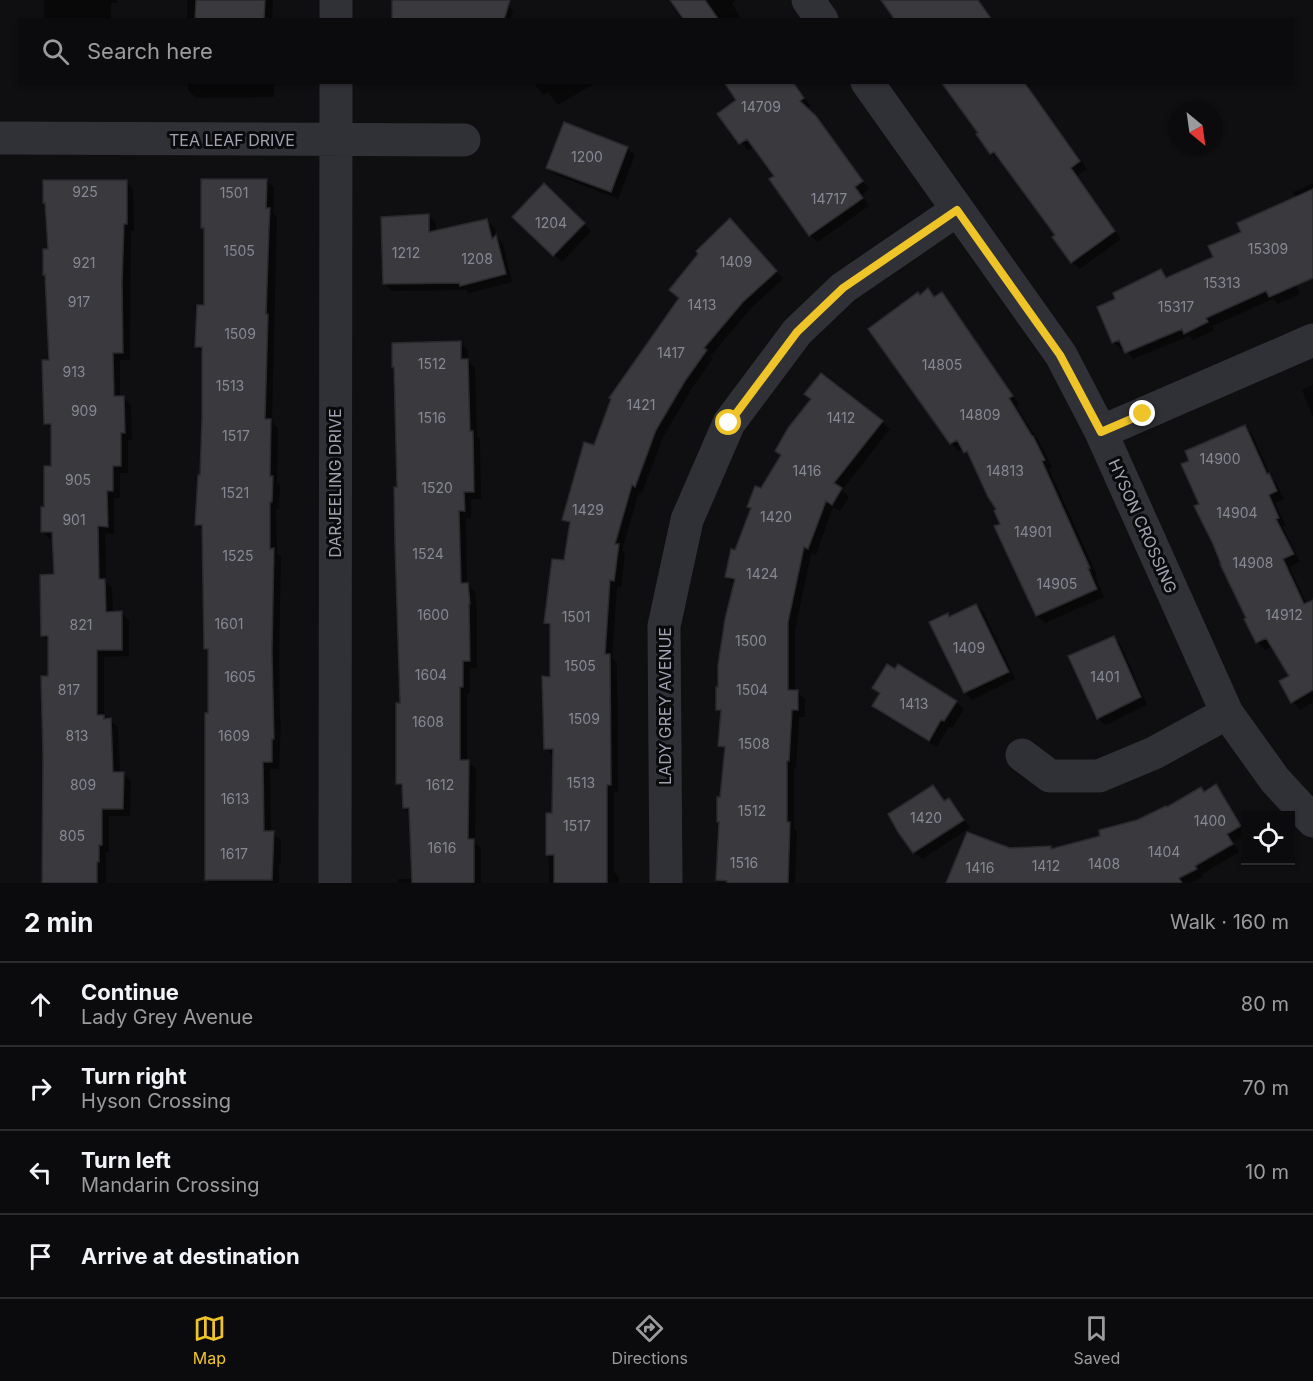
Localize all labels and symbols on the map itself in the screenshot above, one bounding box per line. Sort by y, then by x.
house number: 14709 [741,98,781,115]
north arrow [1169,102,1223,156]
street label: TEA LEAF DRIVE [169,130,295,150]
house number: 1200 [571,148,603,165]
house number: 925 [72,183,98,200]
house number: 1501 [220,184,248,201]
house number: 14717 [811,190,847,207]
house number: 1204 [535,214,567,231]
house number: 15309 [1248,240,1288,257]
house number: 1505 [223,242,255,259]
house number: 1212 [392,244,420,261]
house number: 1208 [461,250,493,267]
house number: 1409 [720,253,752,270]
house number: 921 [73,254,95,271]
house number: 15313 [1203,274,1241,291]
house number: 917 [68,293,90,310]
house number: 1413 [688,296,716,313]
house number: 15317 [1158,298,1194,315]
house number: 1509 [224,325,256,342]
house number: 1417 [657,344,685,361]
house number: 1512 [418,355,446,372]
house number: 14805 [922,356,962,373]
house number: 913 [62,363,86,380]
house number: 1513 [216,377,244,394]
house number: 1421 [627,396,655,413]
route end [1129,400,1155,426]
house number: 909 [71,402,97,419]
house number: 14809 [960,406,1000,423]
street label: DARJEELING DRIVE [325,408,345,558]
house number: 1516 [418,409,446,426]
route start [715,409,741,435]
house number: 1412 [827,409,855,426]
house number: 1517 [222,427,250,444]
house number: 14900 [1199,450,1241,467]
street label: HYSON CROSSING [1104,456,1182,596]
house number: 1416 [793,462,821,479]
house number: 14813 [986,462,1024,479]
house number: 905 [65,471,91,488]
house number: 1520 [421,479,453,496]
house number: 1521 [221,484,249,501]
house number: 1429 [572,501,604,518]
house number: 14904 [1216,504,1258,521]
house number: 1420 [760,508,792,525]
house number: 901 [62,511,86,528]
house number: 14901 [1014,523,1052,540]
house number: 1524 [412,545,444,562]
house number: 1525 [222,547,254,564]
house number: 14908 [1233,554,1273,571]
house number: 1424 [746,565,778,582]
house number: 14905 [1037,575,1077,592]
house number: 1600 [417,606,449,623]
house number: 14912 [1265,606,1303,623]
house number: 1501 [562,608,590,625]
house number: 1601 [215,615,243,632]
house number: 821 [70,616,92,633]
street label: LADY GREY AVENUE [655,627,675,785]
house number: 1500 [735,632,767,649]
house number: 1409 [953,639,985,656]
house number: 1505 [564,657,596,674]
house number: 1604 [415,666,447,683]
house number: 1605 [224,668,256,685]
house number: 1401 [1090,668,1120,685]
house number: 817 [58,681,80,698]
house number: 1504 [736,681,768,698]
house number: 1413 [900,695,928,712]
house number: 1509 [568,710,600,727]
house number: 1608 [412,713,444,730]
house number: 813 [65,727,89,744]
house number: 1609 [218,727,250,744]
house number: 1508 [738,735,770,752]
house number: 1513 [567,774,595,791]
house number: 809 [70,776,96,793]
house number: 1612 [426,776,454,793]
house number: 1613 [221,790,249,807]
house number: 1512 [738,802,766,819]
house number: 1420 [910,809,942,826]
house number: 1400 [1194,812,1226,829]
house number: 1517 [563,817,591,834]
house number: 805 [59,827,85,844]
house number: 1616 [428,839,456,856]
house number: 1404 [1148,843,1180,860]
house number: 1617 [220,845,248,862]
house number: 1516 [730,854,758,871]
house number: 1408 [1088,855,1120,872]
house number: 1412 [1032,857,1060,874]
house number: 1416 [966,859,994,876]

